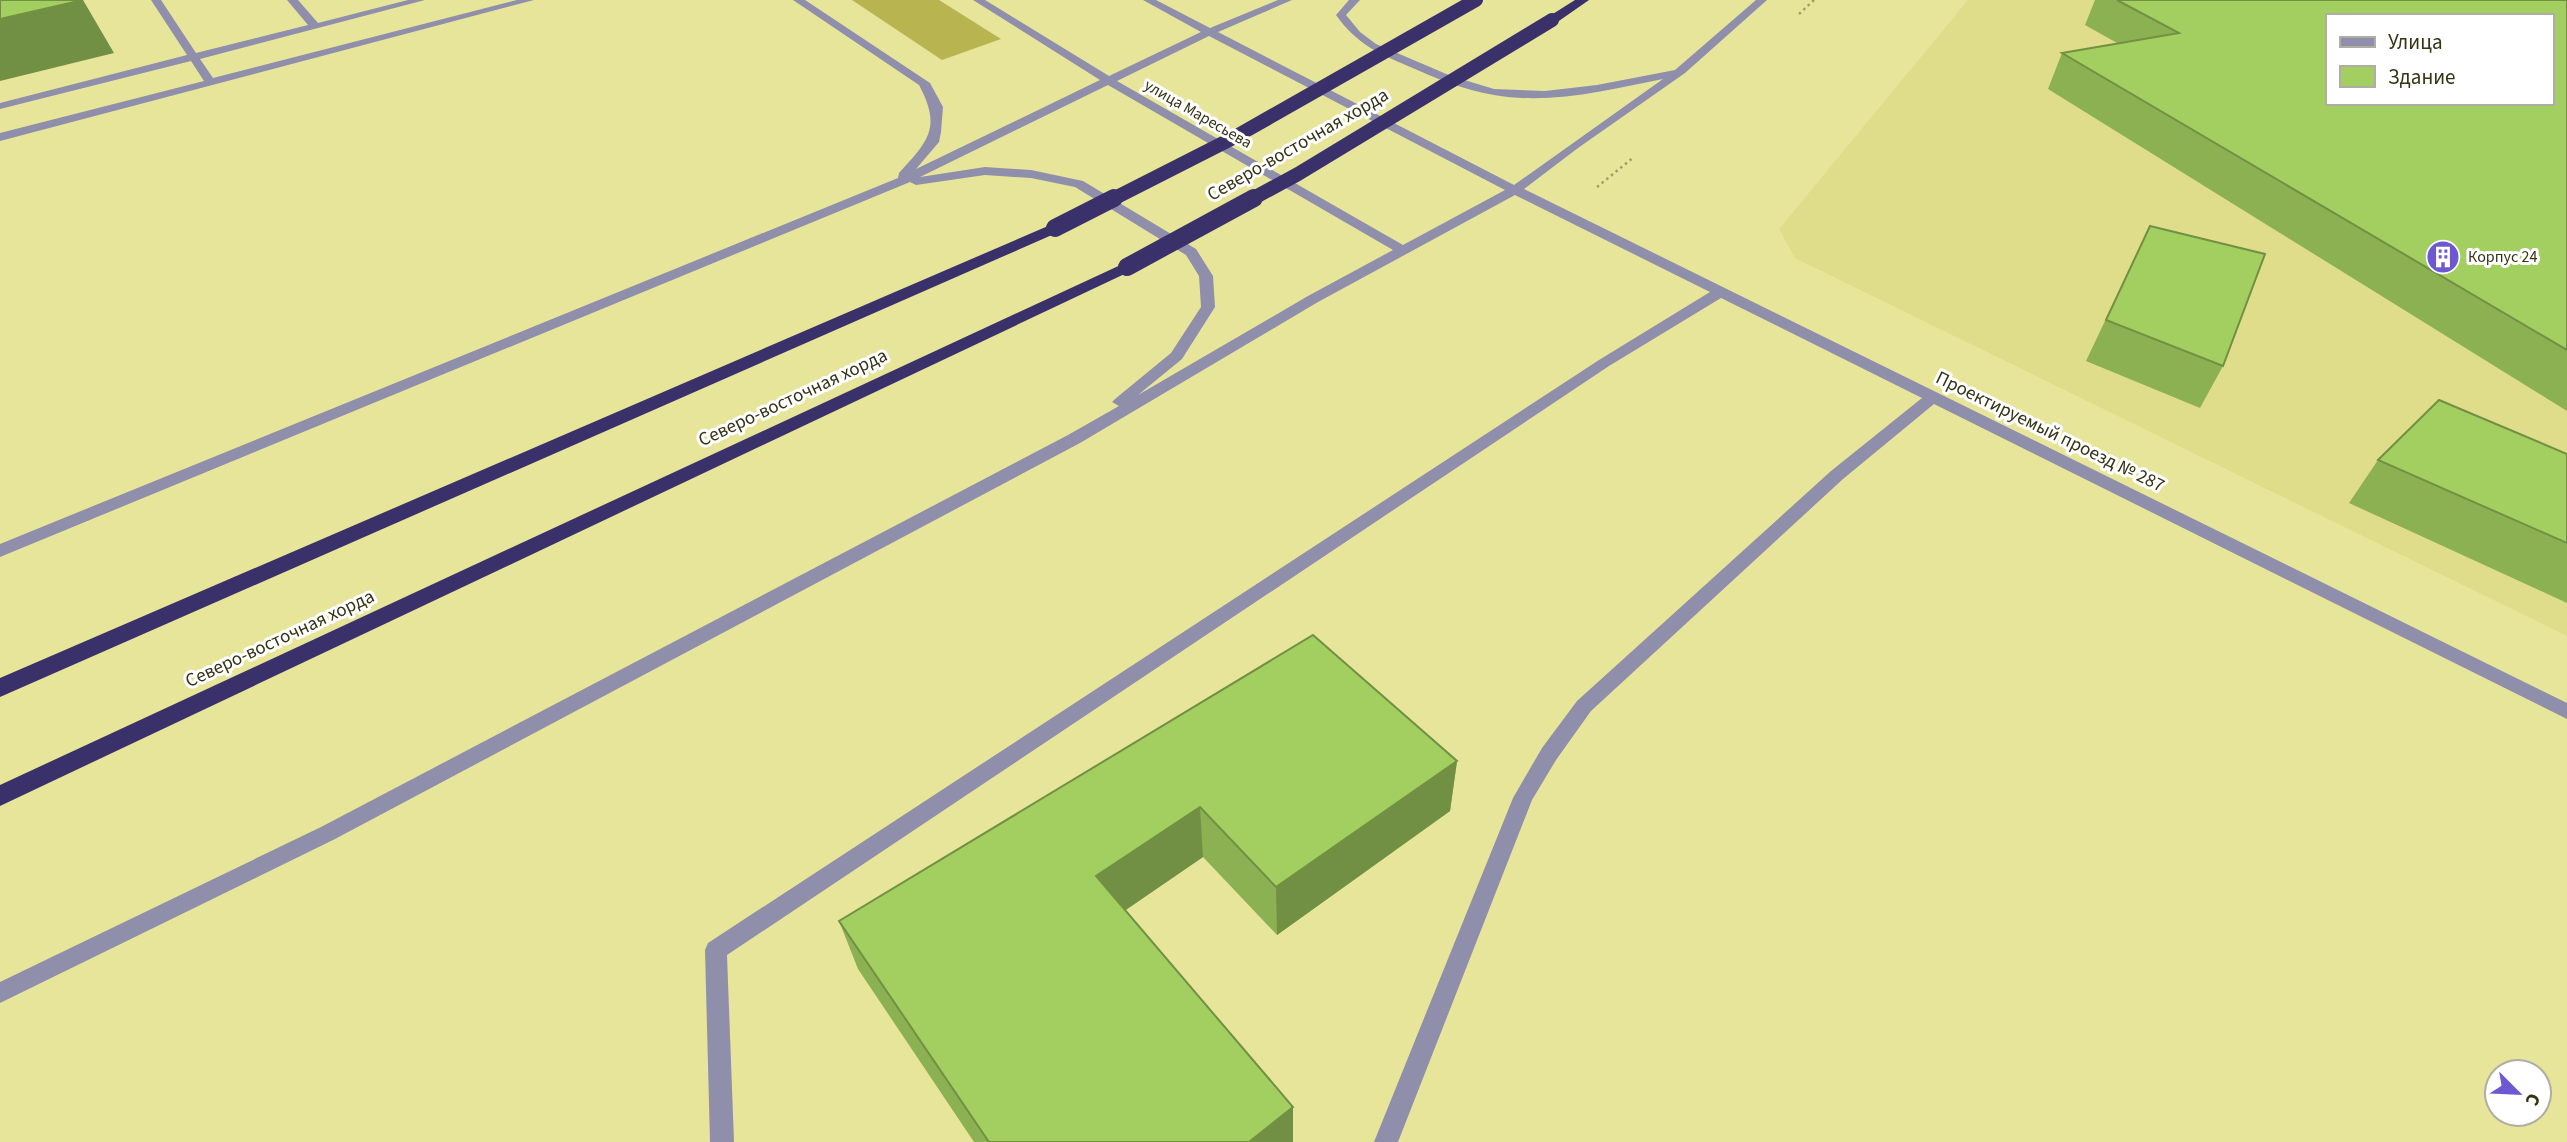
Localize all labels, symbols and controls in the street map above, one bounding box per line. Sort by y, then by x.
legend [2326,14,2553,105]
text: Улица [2388,27,2443,57]
text: Здание [2388,62,2456,92]
street label: улица Маресьева [1140,74,1256,154]
street label: Северо-восточная хорда [1202,82,1394,208]
building icon: Корпус 24 [2424,238,2462,276]
place label: Корпус 24 [2468,246,2537,268]
street label: Северо-восточная хорда [694,342,892,454]
street label: Проектируемый проезд № 287 [1931,365,2169,499]
street label: Северо-восточная хорда [181,583,379,695]
north arrow [2483,1058,2553,1128]
text: С [2518,1089,2547,1110]

